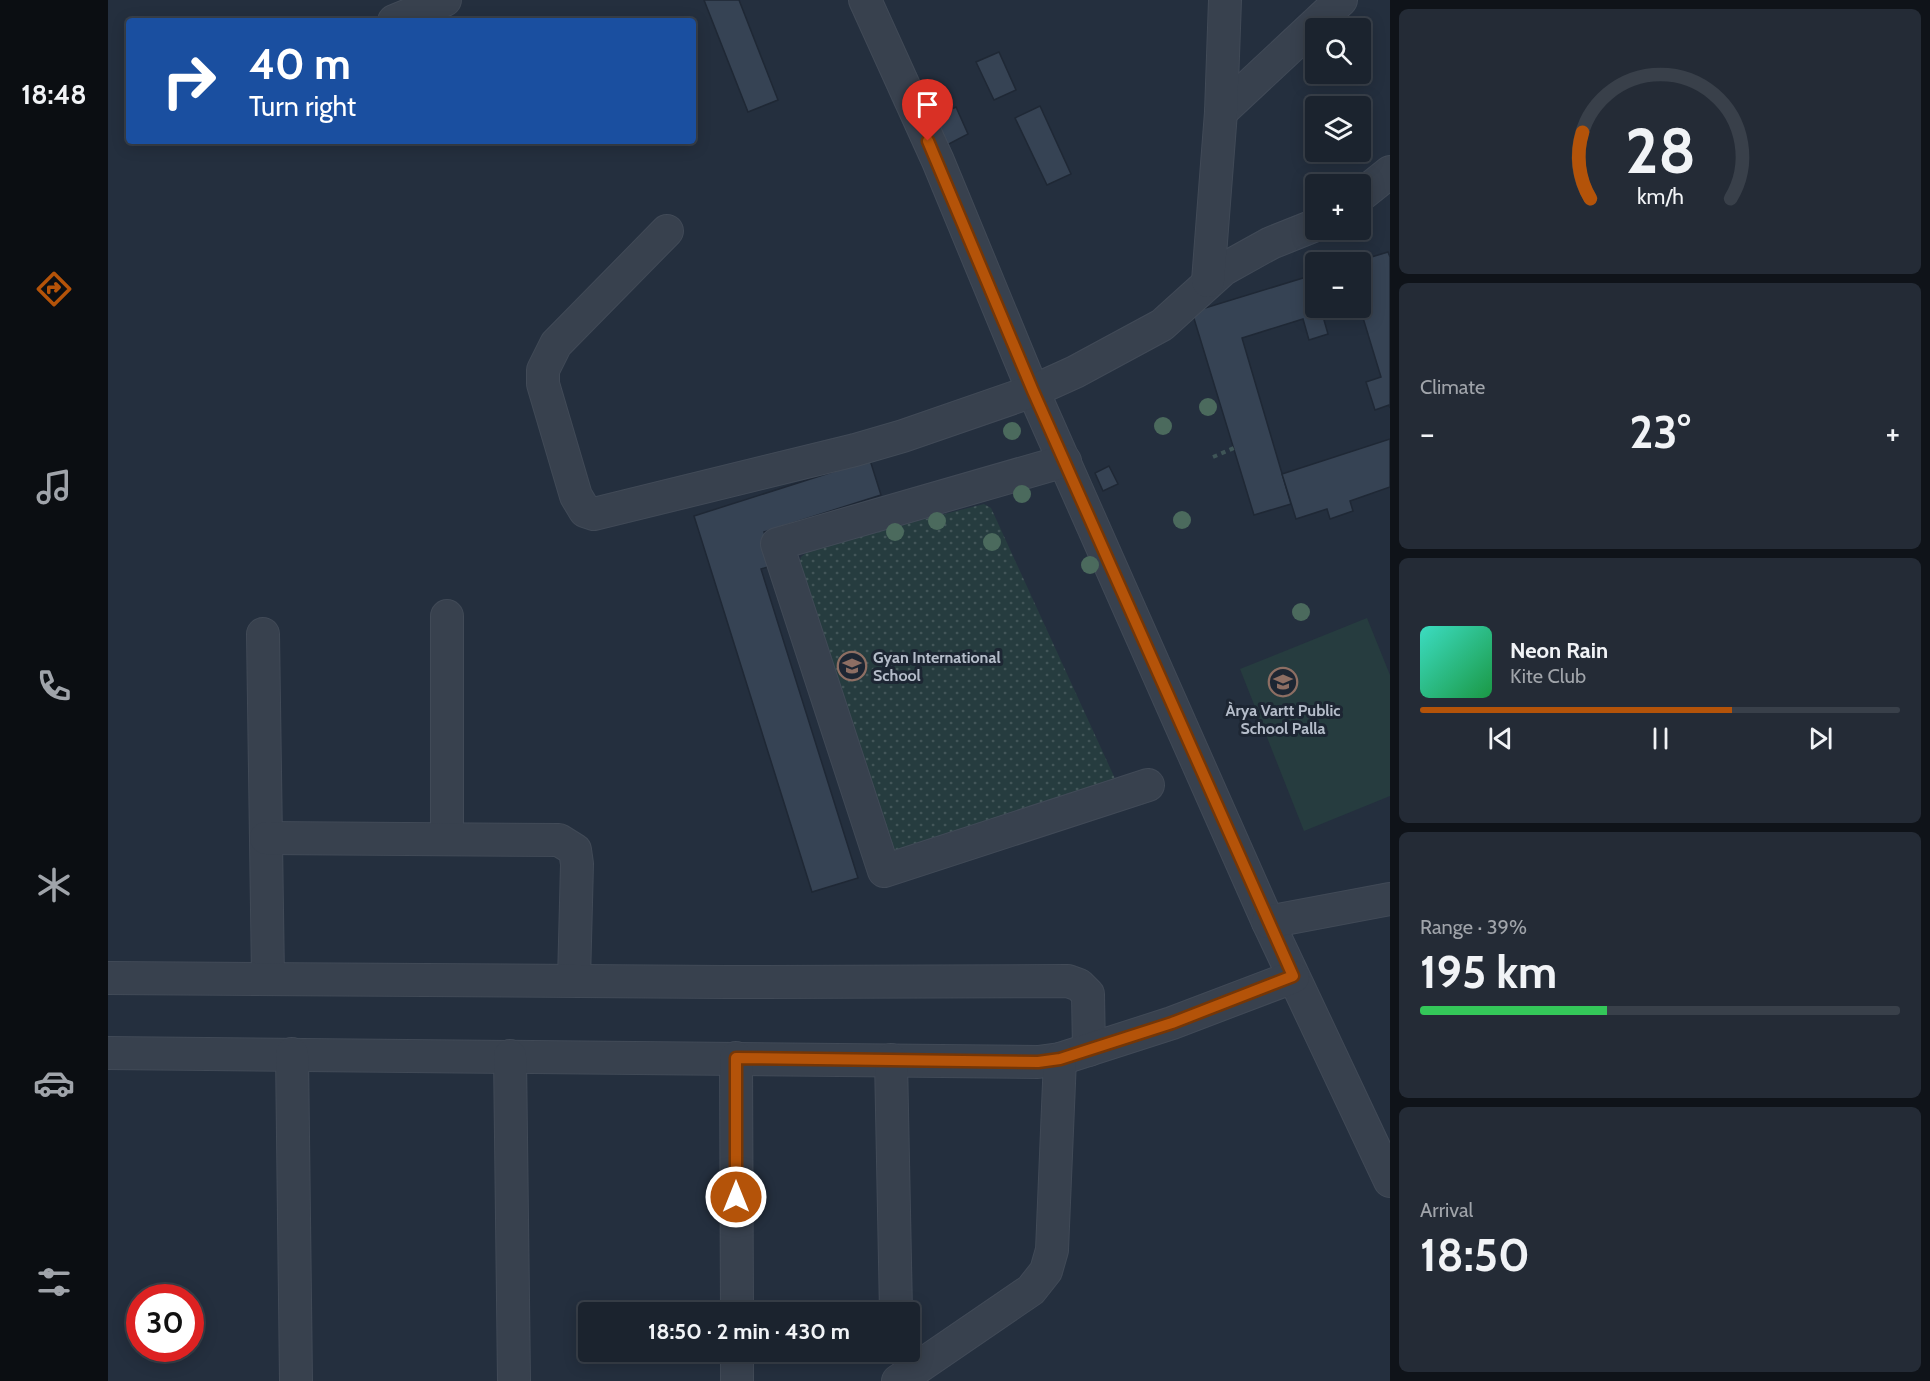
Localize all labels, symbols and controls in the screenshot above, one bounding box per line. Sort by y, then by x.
map controls [1305,18,1371,318]
button: search [1305,18,1371,84]
text: 40 m [249,38,351,90]
icon: right [150,42,228,120]
text: 18:48 [21,78,87,111]
pin [902,79,953,141]
icon: arrive [911,88,944,121]
text: Turn right [249,90,356,123]
button: layers [1305,96,1371,162]
text: 28 [1625,113,1695,189]
button: + [1305,174,1371,240]
text: km/h [1637,183,1683,209]
button: − [1305,252,1371,318]
icon: directions [33,268,75,310]
text: Climate [1420,375,1485,399]
text: 23° [1629,405,1691,459]
text: − [1420,413,1435,453]
text: + [1885,413,1900,453]
icon: music [33,466,75,508]
text: Neon Rain [1510,637,1608,664]
place label: Gyan International School [873,648,1001,685]
school or university icon: Gyan International School [836,650,868,682]
text: Kite Club [1510,664,1586,688]
icon: phone [33,665,75,707]
school or university icon: Àrya Vartt Public School Palla [1267,666,1299,698]
place label: Àrya Vartt Public School Palla [1225,701,1341,738]
icon: previous [1484,722,1517,755]
icon: pause [1644,722,1677,755]
icon: next [1804,722,1837,755]
icon: climate [33,864,75,906]
text: Range · 39% [1420,915,1527,939]
text: 195 km [1420,945,1557,999]
icon: car [33,1062,75,1104]
position arrow [704,1165,768,1229]
text: Arrival [1420,1198,1473,1222]
text: 18:50 [1420,1228,1530,1282]
icon: filters [33,1261,75,1303]
speed limit sign: 30 [126,1284,204,1362]
text: 18:50 · 2 min · 430 m [648,1318,850,1345]

